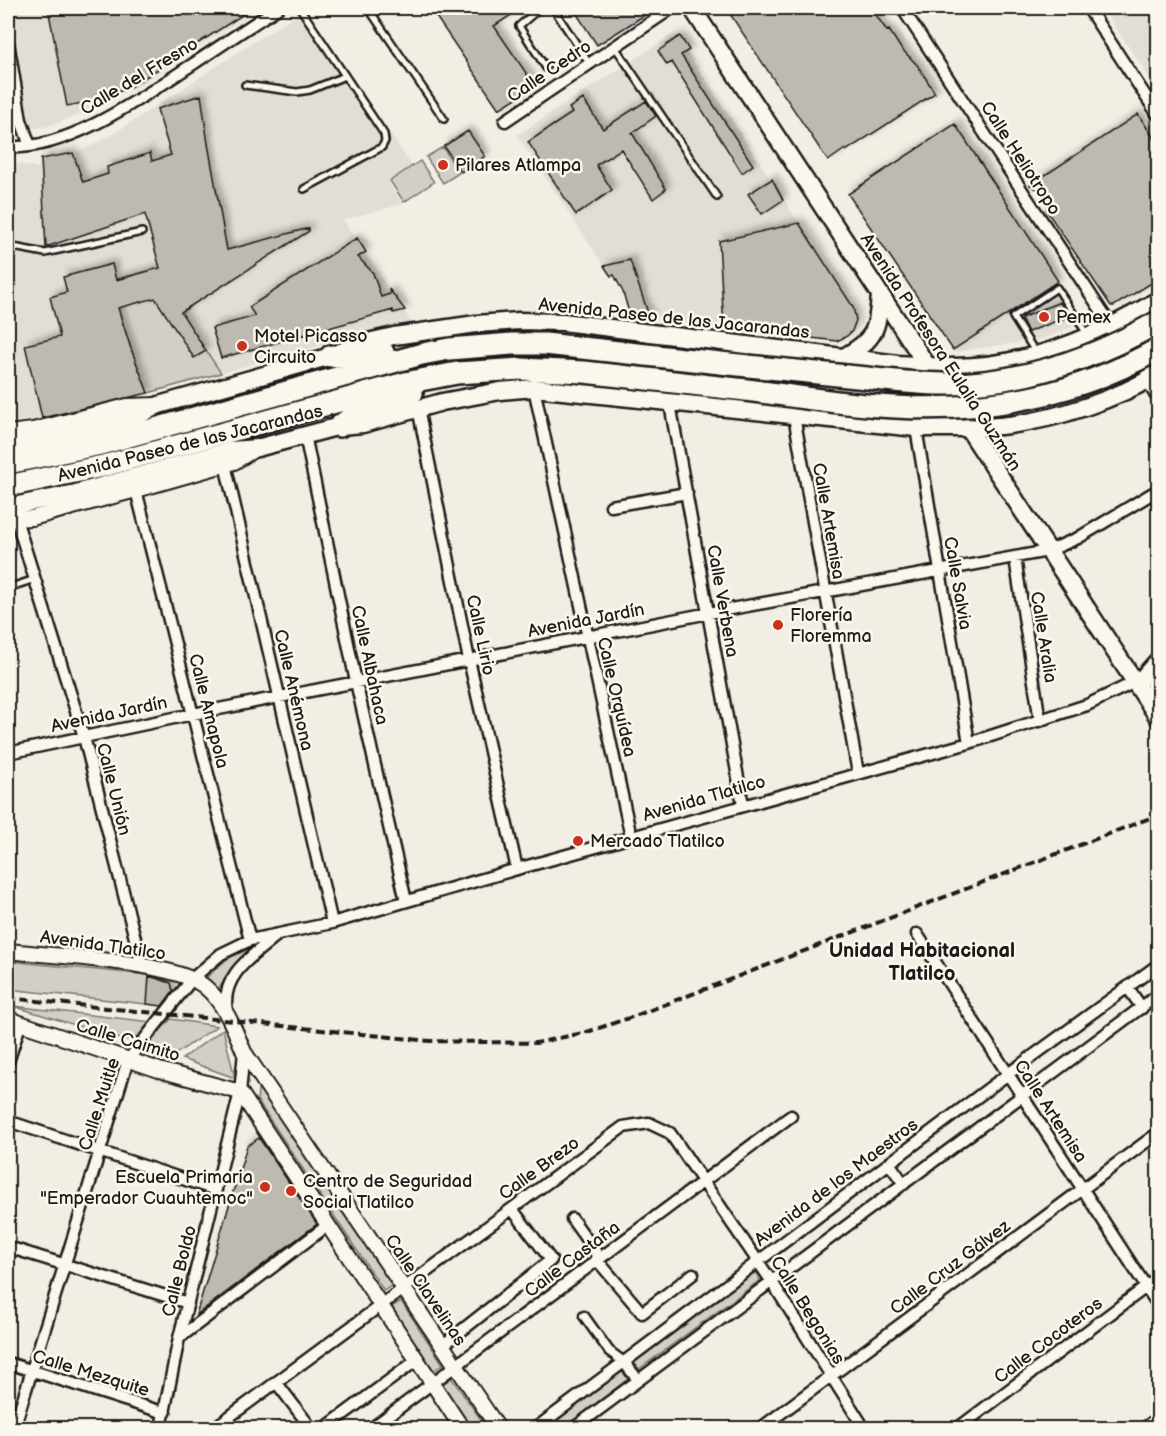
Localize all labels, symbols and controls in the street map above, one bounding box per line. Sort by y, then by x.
street label: Calle del Fresno [77,33,202,120]
street label: Calle Cedro [503,36,595,107]
street label: Calle Heliotropo [976,98,1065,219]
place label: Pilares Atlampa [455,155,581,176]
marker: Pilares Atlampa [436,158,450,172]
street label: Avenida Profesora Eulalia Guzmán [856,230,1025,475]
street label: Avenida Paseo de las Jacarandas [537,294,811,343]
place label: Pemex [1056,307,1112,328]
marker: Pemex [1037,310,1051,324]
place label: Motel Picasso Circuito [254,326,367,368]
marker: Motel Picasso Circuito [235,339,249,353]
street label: Avenida Paseo de las Jacarandas [55,400,325,487]
street label: Calle Artemisa [808,461,849,581]
street label: Calle Salvia [939,535,976,631]
street label: Calle Verbena [702,543,743,659]
street label: Calle Aralia [1026,590,1061,684]
street label: Calle Lirio [462,593,499,677]
street label: Avenida Jardín [526,599,646,642]
street label: Calle Albahaca [347,603,392,727]
place label: Florería Floremma [790,605,872,647]
marker: Florería Floremma [771,618,785,632]
street label: Calle Anémona [269,627,318,753]
street label: Calle Orquídea [593,635,640,759]
street label: Calle Amapola [184,652,233,771]
street label: Avenida Jardín [49,692,169,737]
street label: Calle Unión [92,741,135,837]
street label: Avenida Tlatilco [640,771,768,826]
place label: Mercado Tlatilco [590,831,725,852]
marker: Mercado Tlatilco [571,834,585,848]
street label: Avenida Tlatilco [39,926,167,965]
district label: Unidad Habitacional Tlatilco [829,939,1015,986]
street label: Calle Caimito [73,1015,183,1066]
street label: Calle Muitle [75,1055,124,1153]
street label: Calle Artemisa [1010,1056,1092,1166]
street label: Avenida de los Maestros [750,1114,922,1251]
street label: Calle Brezo [495,1132,584,1205]
place label: Escuela Primaria "Emperador Cuauhtemoc" [40,1167,253,1209]
place label: Centro de Seguridad Social Tlatilco [303,1171,472,1213]
marker: Escuela Primaria "Emperador Cuauhtemoc" [258,1180,272,1194]
marker: Centro de Seguridad Social Tlatilco [284,1184,298,1198]
street label: Calle Cruz Gálvez [886,1215,1015,1319]
street label: Calle Castaña [521,1217,624,1302]
street label: Calle Boldo [158,1223,201,1319]
street label: Calle Clavelinas [381,1231,471,1350]
street label: Calle Begonias [766,1252,849,1368]
street label: Calle Cocoteros [990,1293,1107,1388]
street label: Calle Mezquite [30,1346,152,1401]

